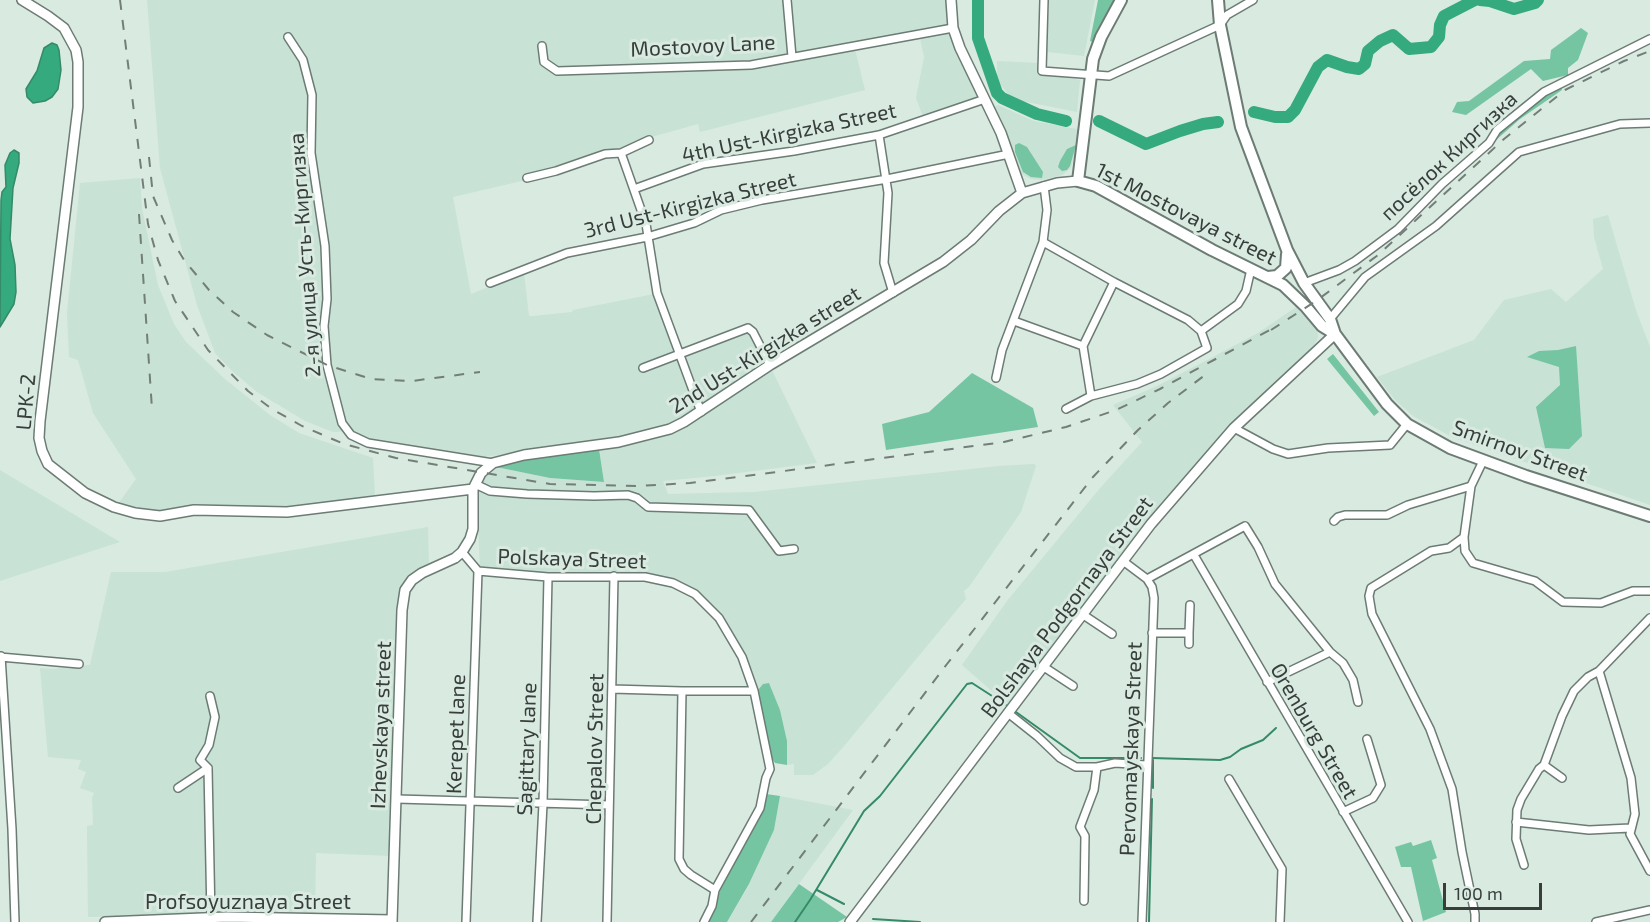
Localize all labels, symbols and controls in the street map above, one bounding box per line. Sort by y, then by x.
street label: Mostovoy Lane [630,30,776,62]
street label: посёлок Киргизка [1375,86,1523,226]
street label: 4th Ust-Kirgizka Street [679,98,899,168]
street label: 2-я улица Усть-Киргизка [284,132,326,378]
street label: 1st Mostovaya street [1091,157,1281,271]
street label: 3rd Ust-Kirgizka Street [581,166,799,244]
street label: 2nd Ust-Kirgizka street [665,281,865,419]
street label: LPK-2 [11,373,41,431]
street label: Smirnov Street [1449,415,1591,487]
street label: Bolshaya Podgornaya Street [976,491,1158,723]
street label: Polskaya Street [497,544,647,574]
street label: Izhevskaya street [365,640,397,810]
street label: Pervomayskaya Street [1115,641,1147,857]
street label: Orenburg Street [1265,659,1363,803]
street label: Kerepet lane [441,673,471,795]
street label: Chepalov Street [581,673,609,825]
street label: Sagittary lane [512,682,542,816]
scale bar [1446,871,1545,909]
text: 100 m [1454,882,1503,904]
street label: Profsoyuznaya Street [145,889,351,915]

